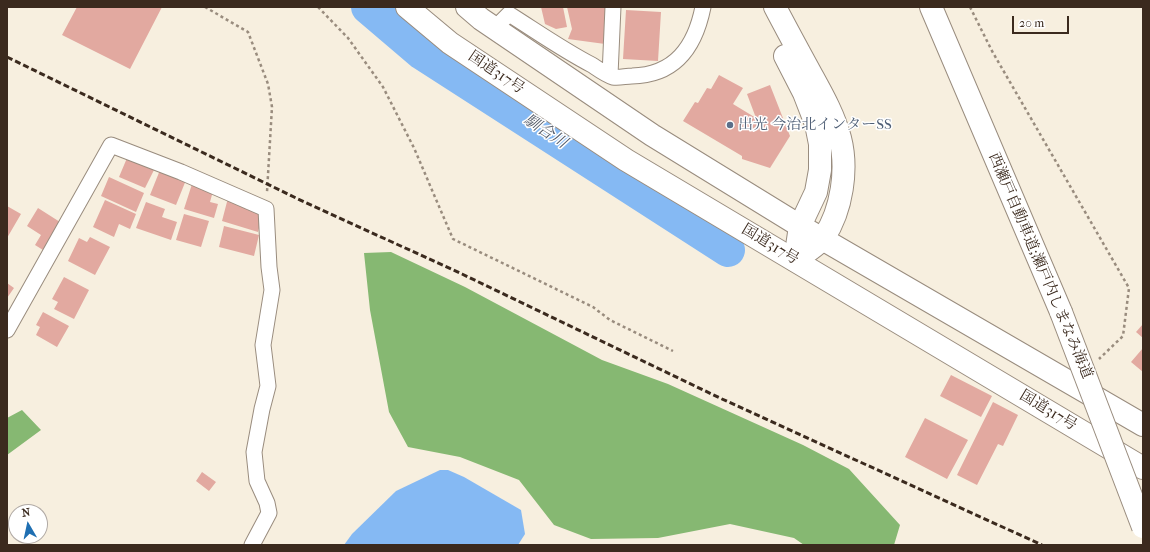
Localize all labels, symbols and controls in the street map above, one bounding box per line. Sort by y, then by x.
scale bar [1014,8,1071,34]
text: 20 m [1019,16,1044,30]
street label: 国道317号 [465,48,527,98]
water label: 馴合川 [520,111,570,153]
place label: 出光 今治北インターSS [738,116,892,134]
marker: 出光 今治北インターSS [725,120,735,130]
street label: 西瀬戸自動車道;瀬戸内しまなみ海道 [984,150,1096,382]
street label: 国道317号 [738,221,802,269]
street label: 国道317号 [1016,387,1080,435]
north arrow [8,504,48,544]
text: N [21,506,31,520]

